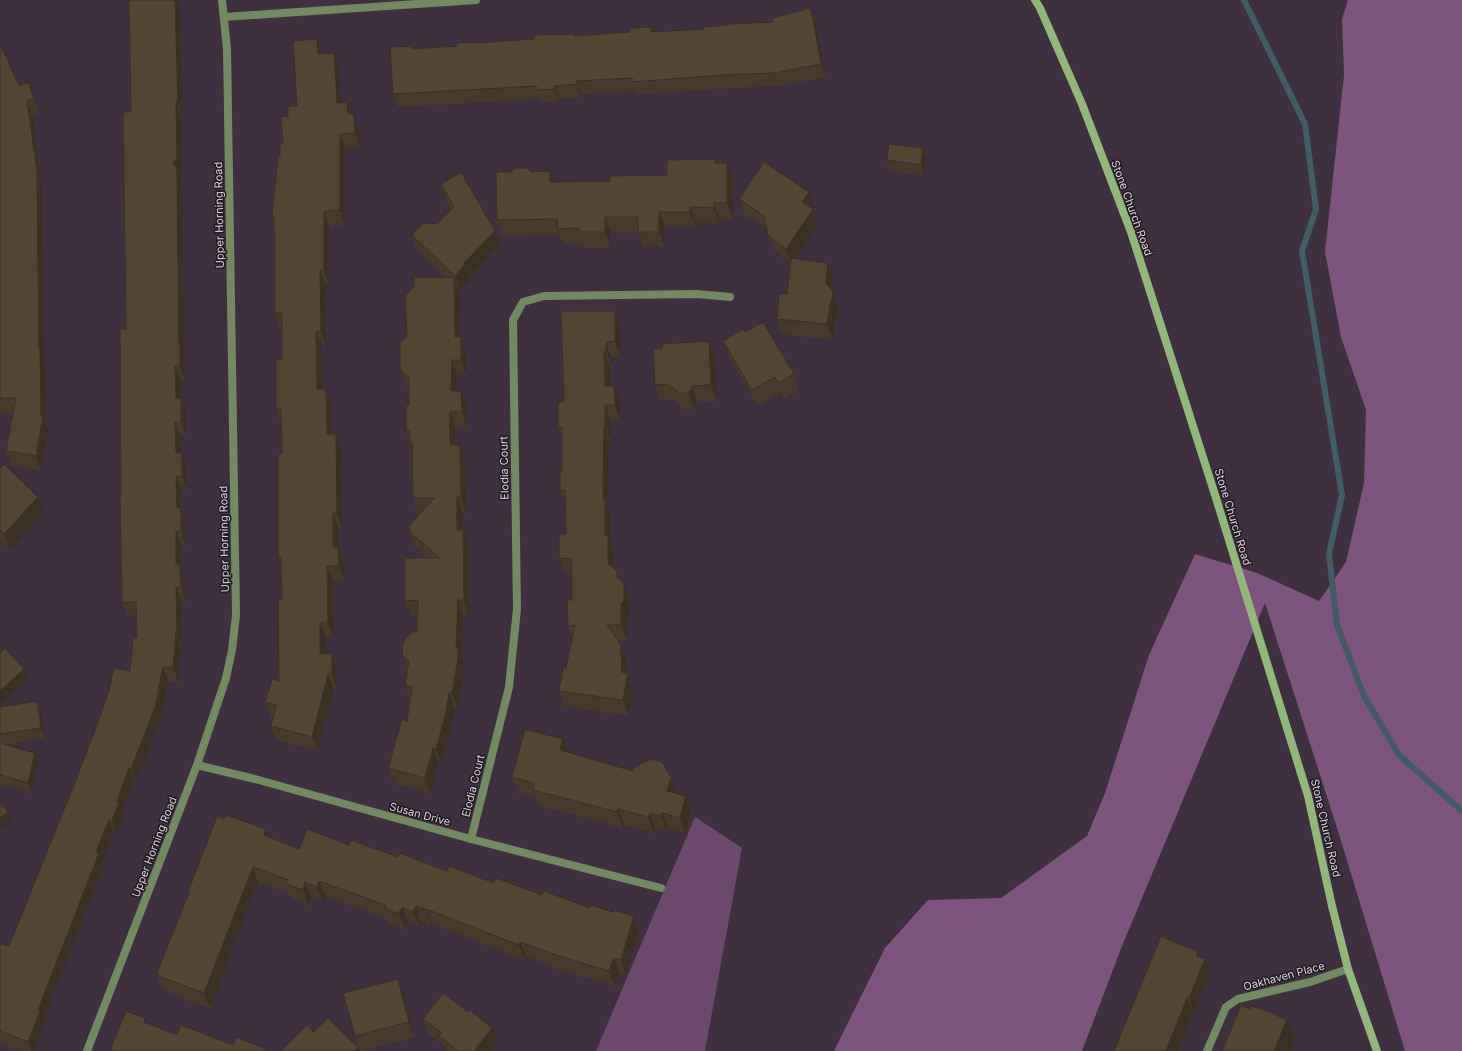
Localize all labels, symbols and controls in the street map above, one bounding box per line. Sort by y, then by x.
street label: Stone Church Road [1108,158,1156,258]
street label: Upper Horning Road [211,162,227,268]
street label: Elodia Court [496,436,512,500]
street label: Stone Church Road [1212,467,1254,567]
street label: Upper Horning Road [216,486,232,592]
street label: Elodia Court [459,753,488,819]
street label: Stone Church Road [1308,777,1344,879]
street label: Upper Horning Road [128,795,180,899]
street label: Susan Drive [388,799,452,829]
street label: Oakhaven Place [1242,958,1326,994]

